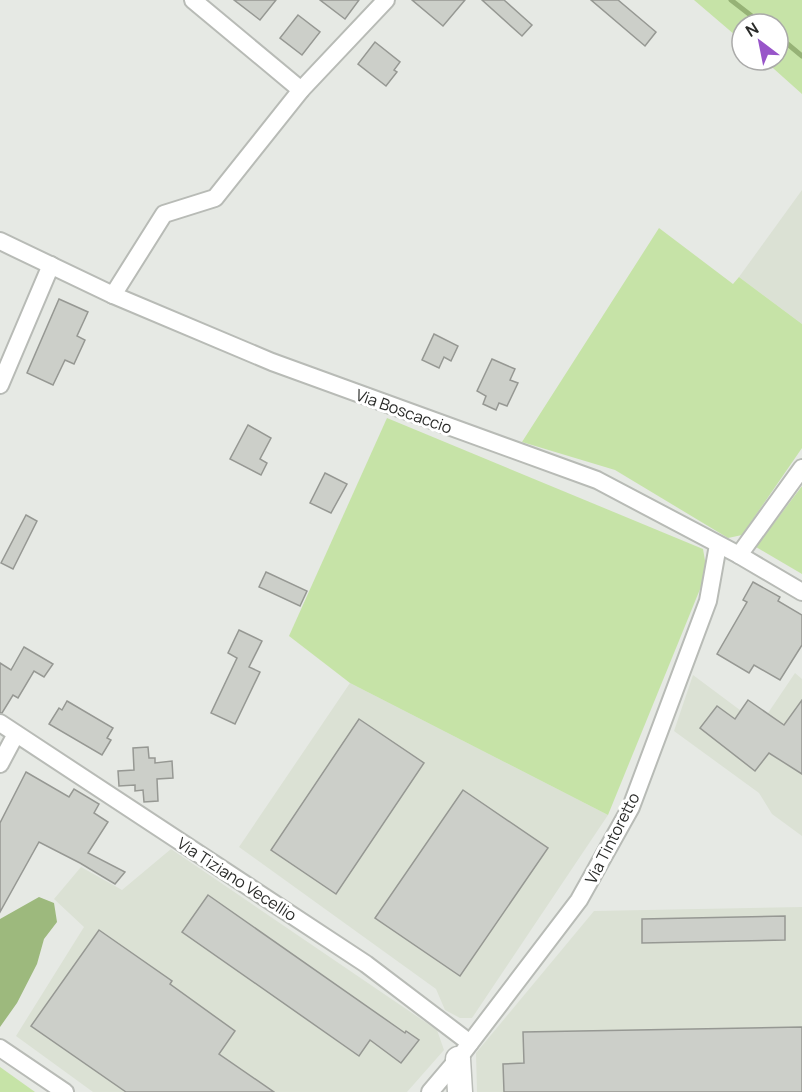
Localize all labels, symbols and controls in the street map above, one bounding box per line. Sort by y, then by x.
north arrow [730,12,790,72]
text: N [741,17,763,42]
street label: Via Boscaccio [353,383,455,439]
street label: Via Tintoretto [580,789,644,887]
street label: Via Tiziano Vecellio [173,832,301,926]

